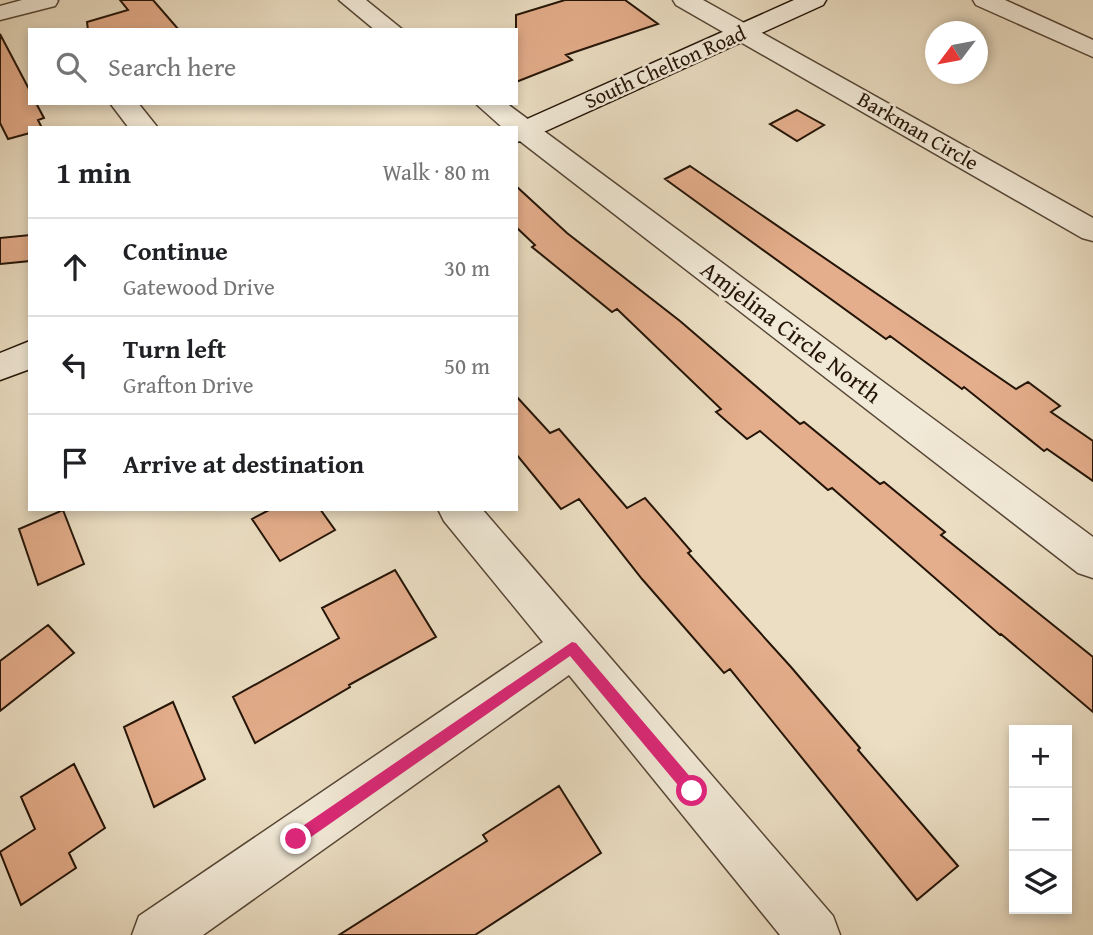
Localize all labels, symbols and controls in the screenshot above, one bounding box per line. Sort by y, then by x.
street label: South Chelton Road [579,17,751,116]
north arrow [925,21,988,84]
search box [28,28,518,105]
text: Search here [108,47,236,86]
icon: search [52,48,90,86]
street label: Barkman Circle [852,83,985,178]
text: 1 min [56,150,131,194]
text: Walk · 80 m [382,155,490,188]
text: Continue [123,231,228,270]
icon: ahead [56,248,94,286]
text: 30 m [444,251,490,284]
street label: Amjelina Circle North [694,252,889,412]
text: Gatewood Drive [123,270,275,303]
text: Turn left [123,329,226,368]
icon: left [56,346,94,384]
text: 50 m [444,349,490,382]
text: Grafton Drive [123,368,254,401]
icon: arrive [56,444,94,482]
text: Arrive at destination [123,444,364,483]
map controls [1009,725,1072,914]
button: + [1009,725,1072,788]
route start [676,775,707,806]
button: − [1009,788,1072,851]
route end [280,823,311,854]
button: layers [1009,851,1072,914]

